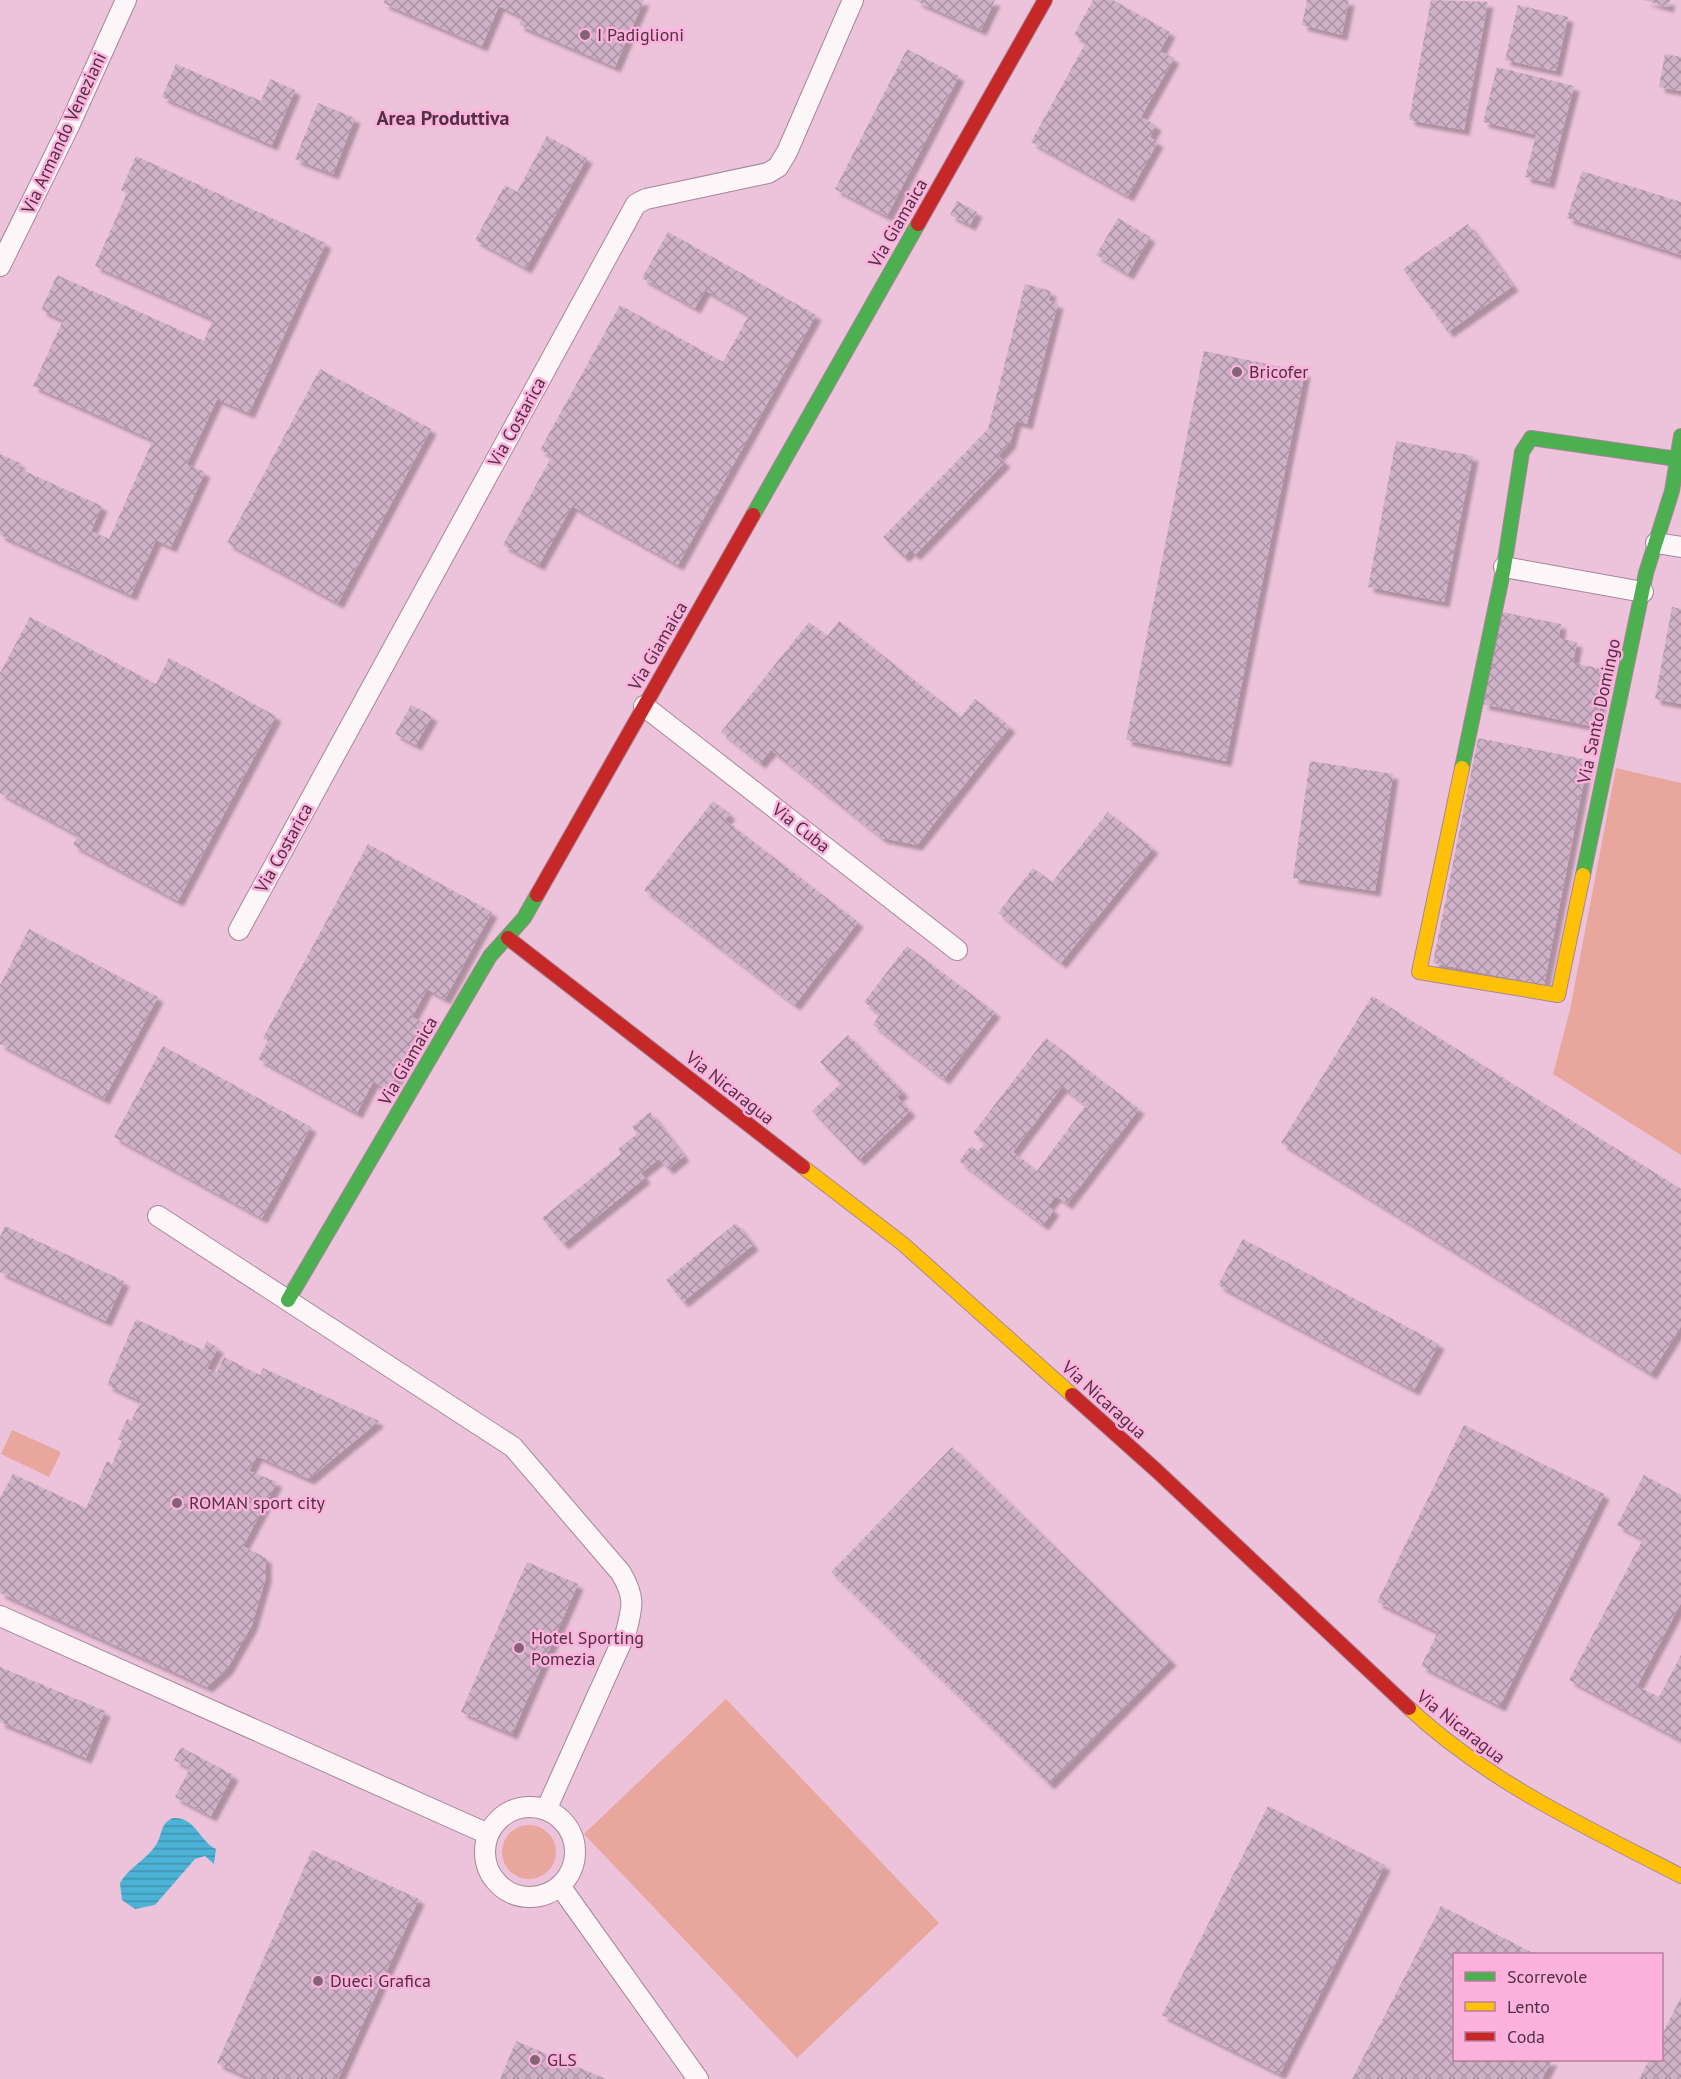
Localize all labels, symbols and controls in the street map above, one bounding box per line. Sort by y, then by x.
place label: I Padiglioni [597,23,684,46]
marker: I Padiglioni [578,28,592,42]
street label: Via Armando Veneziani [16,48,111,218]
district label: Area Produttiva [376,105,510,131]
street label: Via Giamaica [862,174,932,272]
place label: Bricofer [1249,360,1308,383]
marker: Bricofer [1230,365,1244,379]
street label: Via Costarica [482,373,551,471]
street label: Via Giamaica [622,597,692,695]
street label: Via Santo Domingo [1572,636,1625,786]
street label: Via Cuba [767,797,835,857]
street label: Via Costarica [249,799,318,897]
street label: Via Giamaica [372,1012,442,1110]
street label: Via Nicaragua [681,1045,779,1129]
street label: Via Nicaragua [1056,1355,1151,1444]
place label: ROMAN sport city [189,1491,325,1514]
marker: ROMAN sport city [170,1496,184,1510]
place label: Hotel Sporting Pomezia [531,1626,644,1670]
marker: Hotel Sporting Pomezia [512,1641,526,1655]
street label: Via Nicaragua [1412,1684,1510,1768]
legend [1453,1953,1663,2061]
text: Scorrevole [1507,1965,1587,1988]
place label: Duecì Grafica [330,1969,431,1992]
marker: Duecì Grafica [311,1974,325,1988]
text: Lento [1507,1995,1550,2018]
text: Coda [1507,2025,1545,2048]
place label: GLS [547,2048,577,2071]
marker: GLS [528,2053,542,2067]

